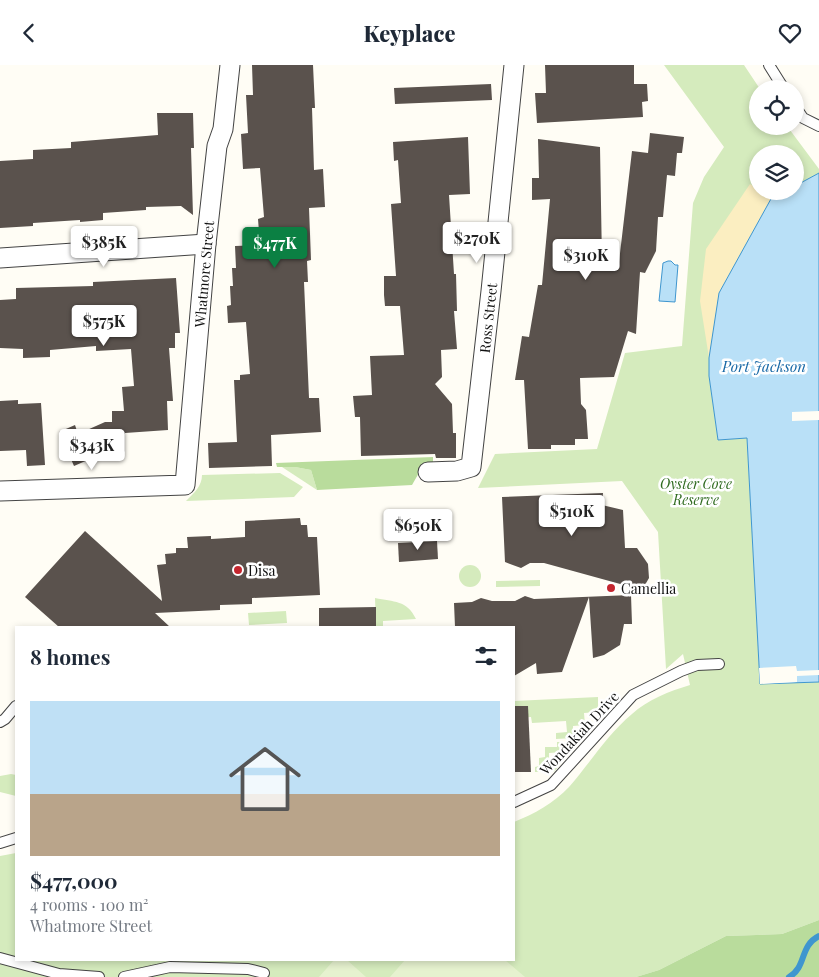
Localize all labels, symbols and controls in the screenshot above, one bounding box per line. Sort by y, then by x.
text: Keyplace [363,18,456,48]
icon: back [15,19,43,47]
icon: heart [776,19,804,47]
map controls [749,80,804,200]
button: locate [749,80,804,135]
button: layers [749,145,804,200]
street label: Whatmore Street [190,219,218,329]
pin: $270K [442,221,512,264]
pin: $385K [69,225,139,268]
pin: $477K [240,227,310,269]
text: $270K [454,227,500,248]
text: $385K [82,231,126,252]
text: $477K [253,232,297,253]
pin: $310K [551,239,621,281]
text: $310K [564,244,608,265]
street label: Ross Street [475,281,501,354]
pin: $575K [69,305,139,347]
text: $575K [83,310,125,331]
water label: Port Jackson [721,356,806,376]
pin: $343K [57,429,127,471]
text: $343K [70,434,114,455]
park label: Oyster Cove Reserve [660,474,732,509]
pin: $510K [537,495,607,537]
text: $510K [550,500,594,521]
pin: $650K [383,509,453,551]
text: $650K [394,514,442,535]
place label: Disa [248,561,275,580]
marker: Disa [232,564,244,576]
place label: Camellia [621,579,676,598]
marker: Camellia [605,582,617,594]
text: 8 homes [30,642,110,670]
icon: filters [472,642,500,670]
street label: Wondakiah Drive [535,687,623,780]
icon: home [220,734,310,824]
text: $477,000 [30,866,118,894]
text: 4 rooms · 100 m² [30,894,149,915]
text: Whatmore Street [30,915,152,936]

